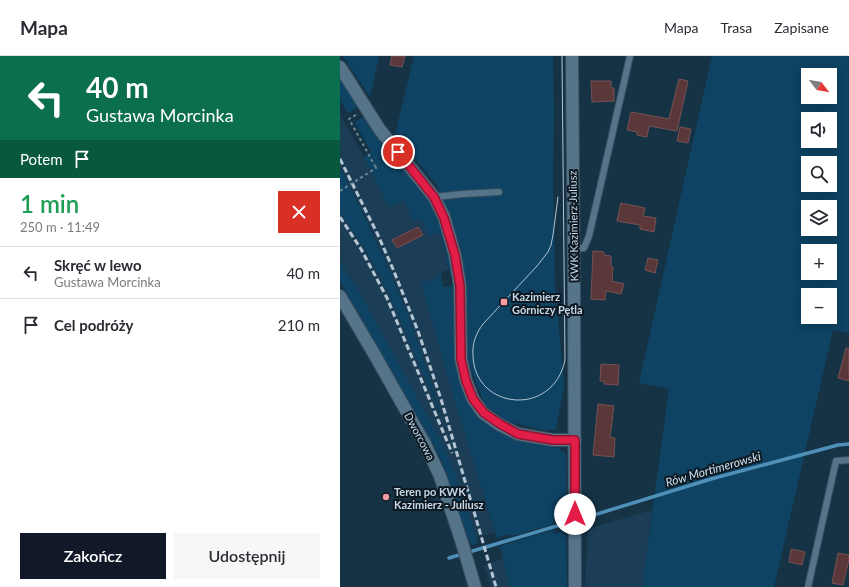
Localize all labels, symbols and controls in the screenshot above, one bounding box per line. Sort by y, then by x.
text: Mapa [20,16,68,39]
text: Mapa [664,19,699,36]
text: Trasa [721,19,752,36]
text: Zapisane [774,19,829,36]
north arrow [801,68,837,104]
map controls [801,68,837,324]
text: 40 m [86,70,149,104]
icon: left [20,72,72,124]
text: Gustawa Morcinka [86,104,234,126]
button: sound [801,112,837,148]
pin [381,135,415,169]
icon: arrive [387,141,409,163]
icon: arrive [71,148,93,170]
text: Potem [20,150,63,168]
button: search [801,156,837,192]
street label: KWK Kazimierz-Juliusz [566,171,580,281]
text: 1 min [20,189,79,218]
button: close [278,191,320,233]
button: layers [801,200,837,236]
text: 250 m · 11:49 [20,219,100,235]
button: + [801,244,837,280]
text: Skręć w lewo [54,256,142,274]
icon: left [20,262,42,284]
text: 40 m [286,264,320,282]
text: Gustawa Morcinka [54,274,161,290]
button: − [801,288,837,324]
place label: Kazimierz Górniczy Pętla [512,290,583,316]
marker: Kazimierz Górniczy Pętla [499,297,509,307]
icon: arrive [20,314,42,336]
text: Cel podróży [54,316,133,334]
text: 210 m [278,316,320,334]
street label: Dworcowa [402,410,438,462]
water label: Rów Mortimerowski [664,448,763,490]
place label: Teren po KWK Kazimierz - Juliusz [394,485,484,511]
marker: Teren po KWK Kazimierz - Juliusz [381,492,391,502]
position arrow [554,493,596,535]
button: Zakończ [20,533,166,579]
button: Udostępnij [174,533,320,579]

